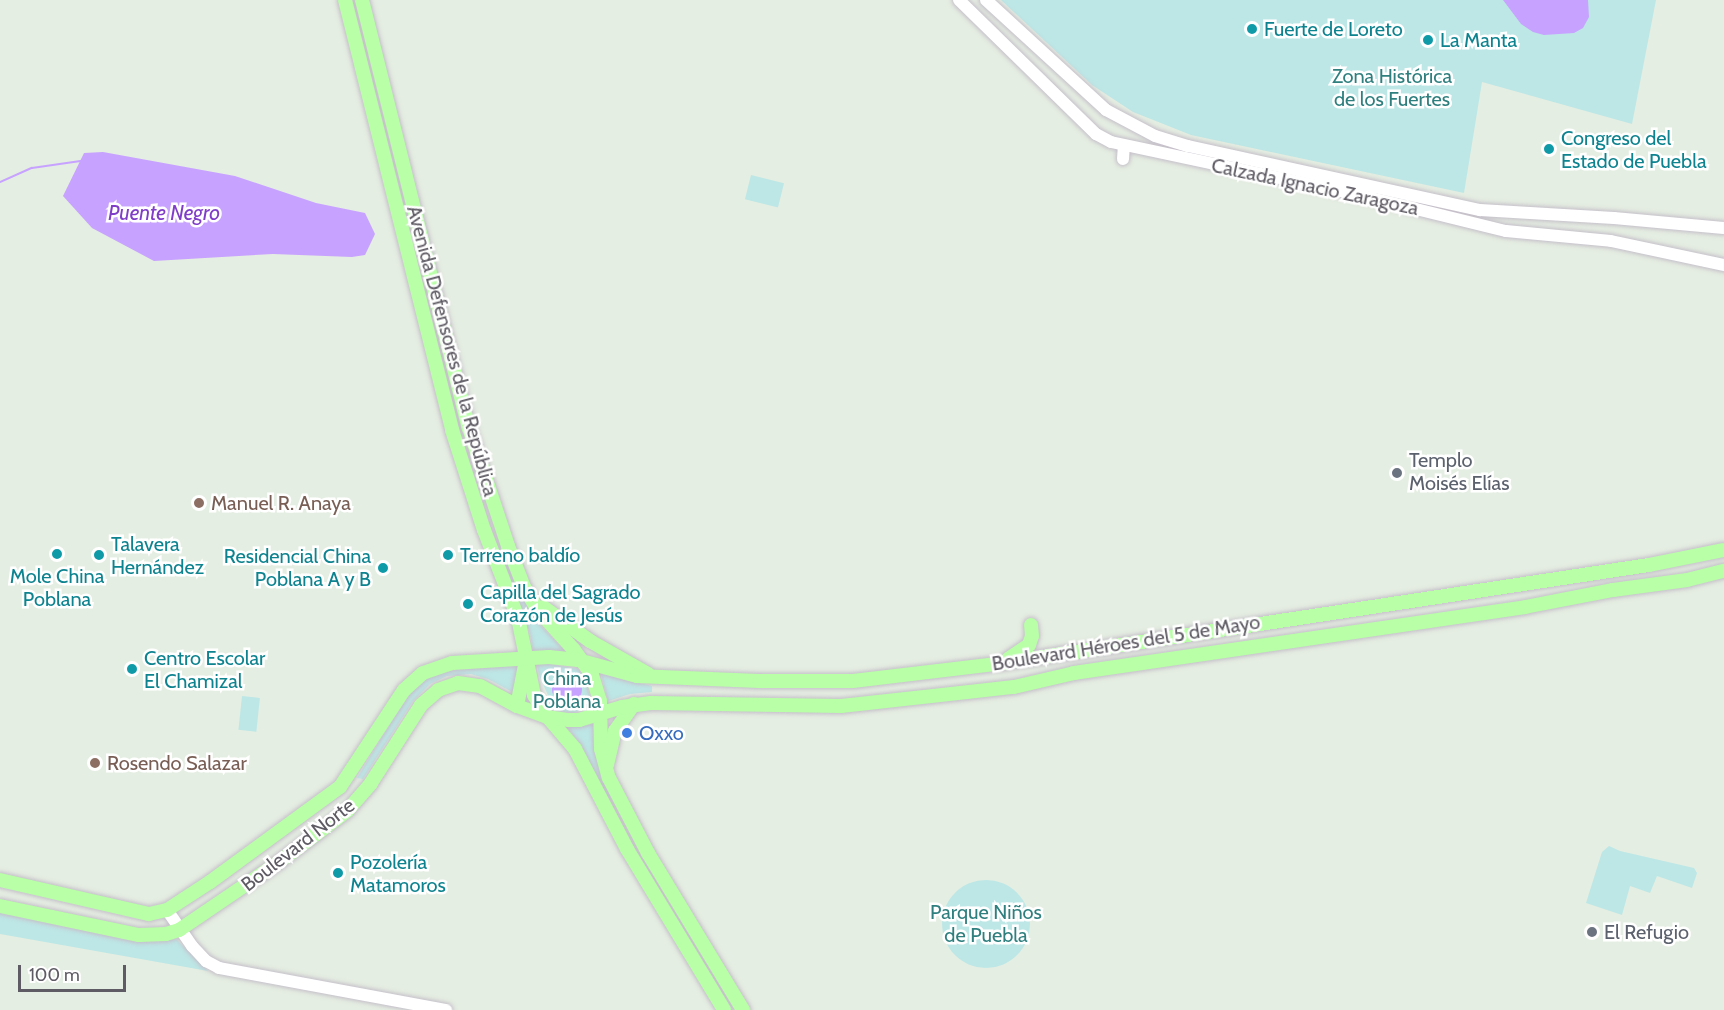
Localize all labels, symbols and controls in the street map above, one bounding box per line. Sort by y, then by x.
place label: Fuerte de Loreto [1264,17,1403,41]
marker: Fuerte de Loreto [1245,22,1259,36]
place label: La Manta [1440,28,1517,52]
marker: La Manta [1421,33,1435,47]
park label: Zona Histórica de los Fuertes [1332,65,1452,112]
place label: Congreso del Estado de Puebla [1561,126,1706,173]
marker: Congreso del Estado de Puebla [1542,142,1556,156]
street label: Calzada Ignacio Zaragoza [1209,153,1421,221]
water label: Puente Negro [108,200,220,226]
street label: Avenida Defensores de la República [402,203,502,499]
place label: Templo Moisés Elías [1409,449,1509,496]
marker: Templo Moisés Elías [1390,466,1404,480]
place label: Manuel R. Anaya [211,491,351,515]
marker: Manuel R. Anaya [192,496,206,510]
place label: Talavera Hernández [111,532,204,579]
place label: Terreno baldío [460,543,580,567]
place label: Residencial China Poblana A y B [224,544,371,591]
marker: Mole China Poblana [50,547,64,561]
marker: Talavera Hernández [92,548,106,562]
marker: Terreno baldío [441,548,455,562]
marker: Residencial China Poblana A y B [376,561,390,575]
place label: Mole China Poblana [10,564,104,611]
place label: Capilla del Sagrado Corazón de Jesús [480,580,641,627]
marker: Capilla del Sagrado Corazón de Jesús [461,597,475,611]
street label: Boulevard Héroes del 5 de Mayo [990,610,1262,676]
place label: Centro Escolar El Chamizal [144,646,265,693]
marker: Centro Escolar El Chamizal [125,662,139,676]
park label: China Poblana [533,667,601,714]
place label: Oxxo [639,721,684,745]
marker: Oxxo [620,726,634,740]
place label: Rosendo Salazar [107,751,247,775]
marker: Rosendo Salazar [88,756,102,770]
street label: Boulevard Norte [237,793,359,897]
place label: Pozolería Matamoros [350,850,446,897]
marker: Pozolería Matamoros [331,866,345,880]
park label: Parque Niños de Puebla [930,900,1042,947]
place label: El Refugio [1604,920,1689,944]
marker: El Refugio [1585,925,1599,939]
scale bar [21,953,129,991]
text: 100 m [29,964,80,986]

